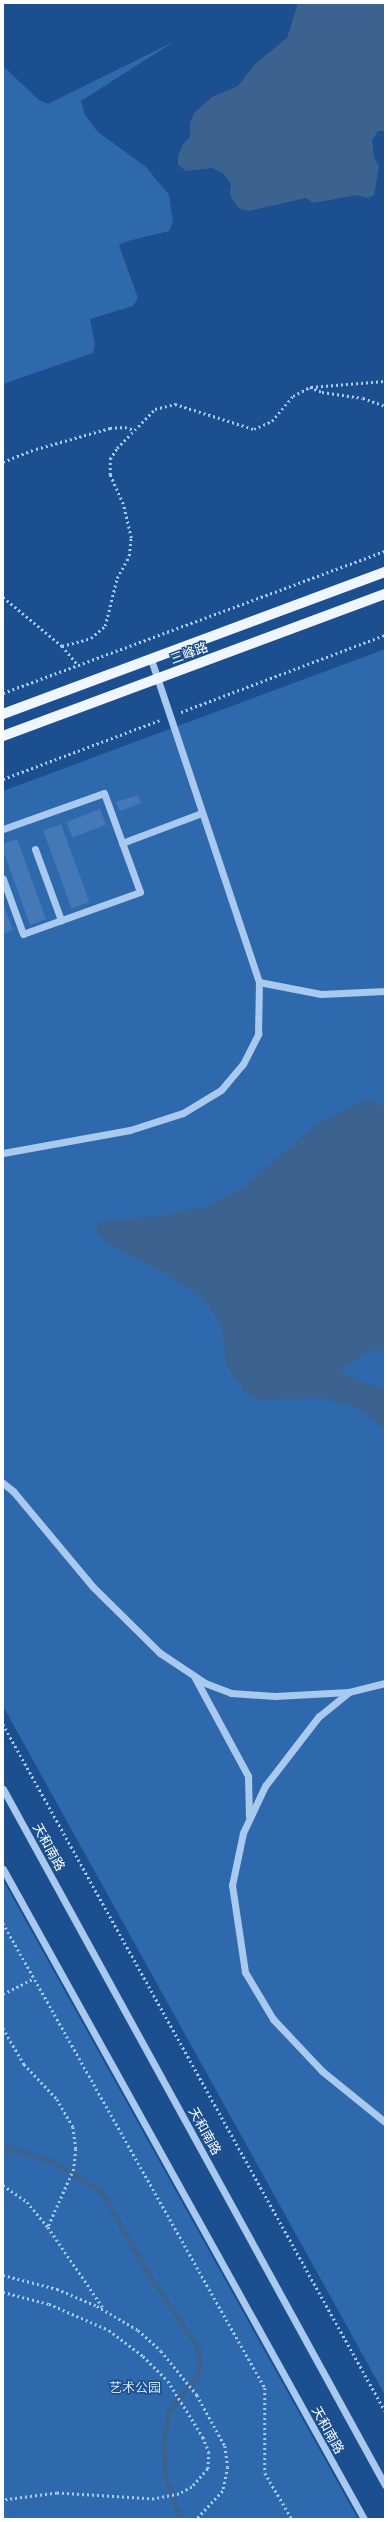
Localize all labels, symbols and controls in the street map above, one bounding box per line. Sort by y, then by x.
street label: 三峰路 [168,639,210,667]
street label: 天和南路 [30,1820,68,1874]
street label: 天和南路 [186,2104,224,2158]
park label: 艺术公园 [109,2379,161,2395]
street label: 天和南路 [309,2403,347,2457]

